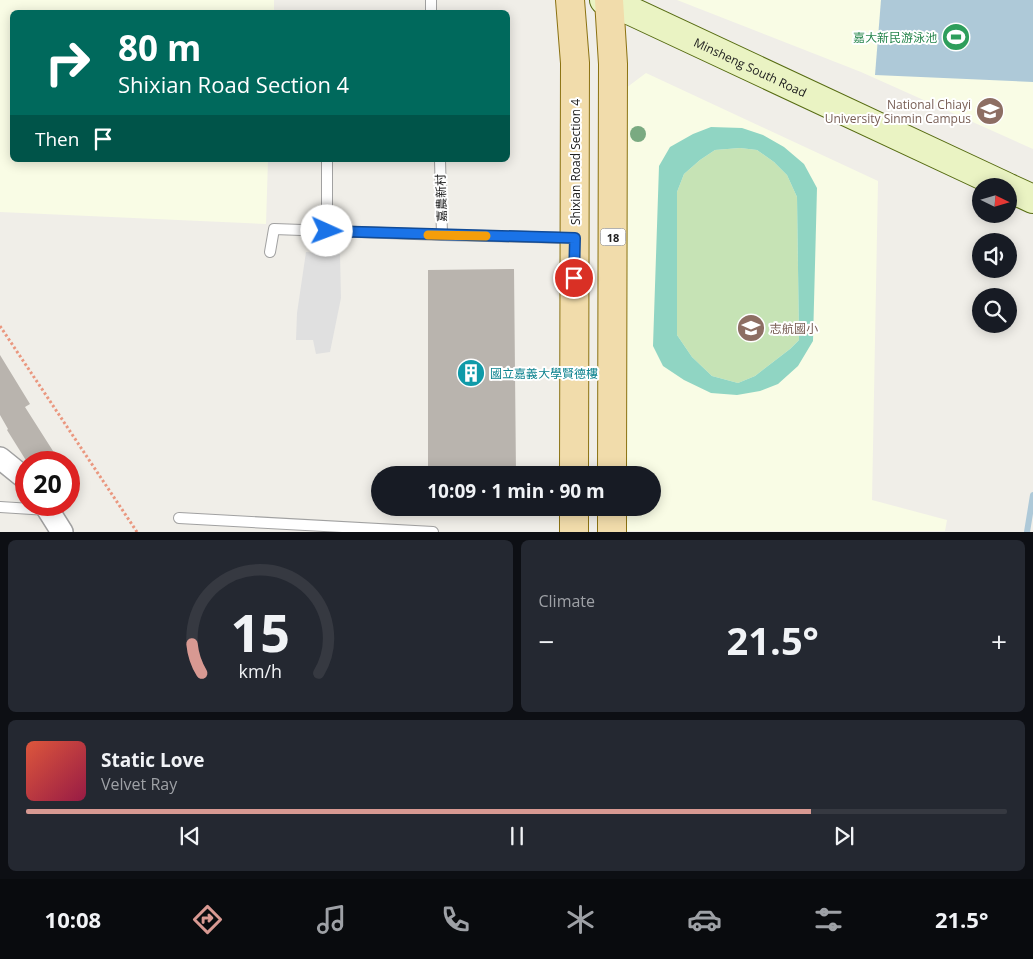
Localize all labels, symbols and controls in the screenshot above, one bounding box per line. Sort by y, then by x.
sports icon: 嘉大新民游泳池 [941,22,971,52]
text: 80 m [118,24,201,71]
place label: 嘉大新民游泳池 [853,29,937,46]
icon: right [35,30,100,95]
street label: Minsheng South Road [691,33,810,101]
text: Shixian Road Section 4 [118,69,349,99]
place label: National Chiayi University Sinmin Campus [825,96,971,127]
school or university icon: National Chiayi University Sinmin Campus [975,96,1005,126]
street label: Shixian Road Section 4 [567,99,584,225]
icon: arrive [89,125,117,153]
text: Then [35,126,79,152]
street label: 嘉農新村 [432,173,450,222]
north arrow [972,178,1018,222]
map controls [972,178,1017,333]
position arrow [300,204,352,256]
road number: 18 [600,228,626,246]
button: sound [972,233,1017,278]
pin [553,257,595,299]
icon: arrive [560,264,588,292]
button: search [972,288,1017,333]
school or university icon: 志航國小 [736,313,766,343]
place label: 志航國小 [770,320,818,337]
building icon: 國立嘉義大學賢德樓 [456,358,486,388]
place label: 國立嘉義大學賢德樓 [490,365,598,382]
speed limit sign: 20 [15,451,80,516]
text: 10:09 · 1 min · 90 m [427,478,605,504]
text: Climate [539,590,595,612]
text: 15 [231,596,290,667]
text: 21.5° [727,614,819,666]
text: − [539,622,555,660]
text: + [991,622,1007,660]
text: km/h [239,659,282,683]
text: Static Love [101,747,204,773]
text: Velvet Ray [101,773,177,795]
icon: previous [176,822,204,850]
icon: pause [503,822,531,850]
icon: next [830,822,858,850]
icon: directions [190,902,225,937]
icon: music [314,902,349,937]
icon: phone [438,902,473,937]
icon: climate [563,902,598,937]
icon: car [687,902,722,937]
icon: filters [811,902,846,937]
text: 10:08 [45,904,101,934]
text: 21.5° [935,904,988,934]

